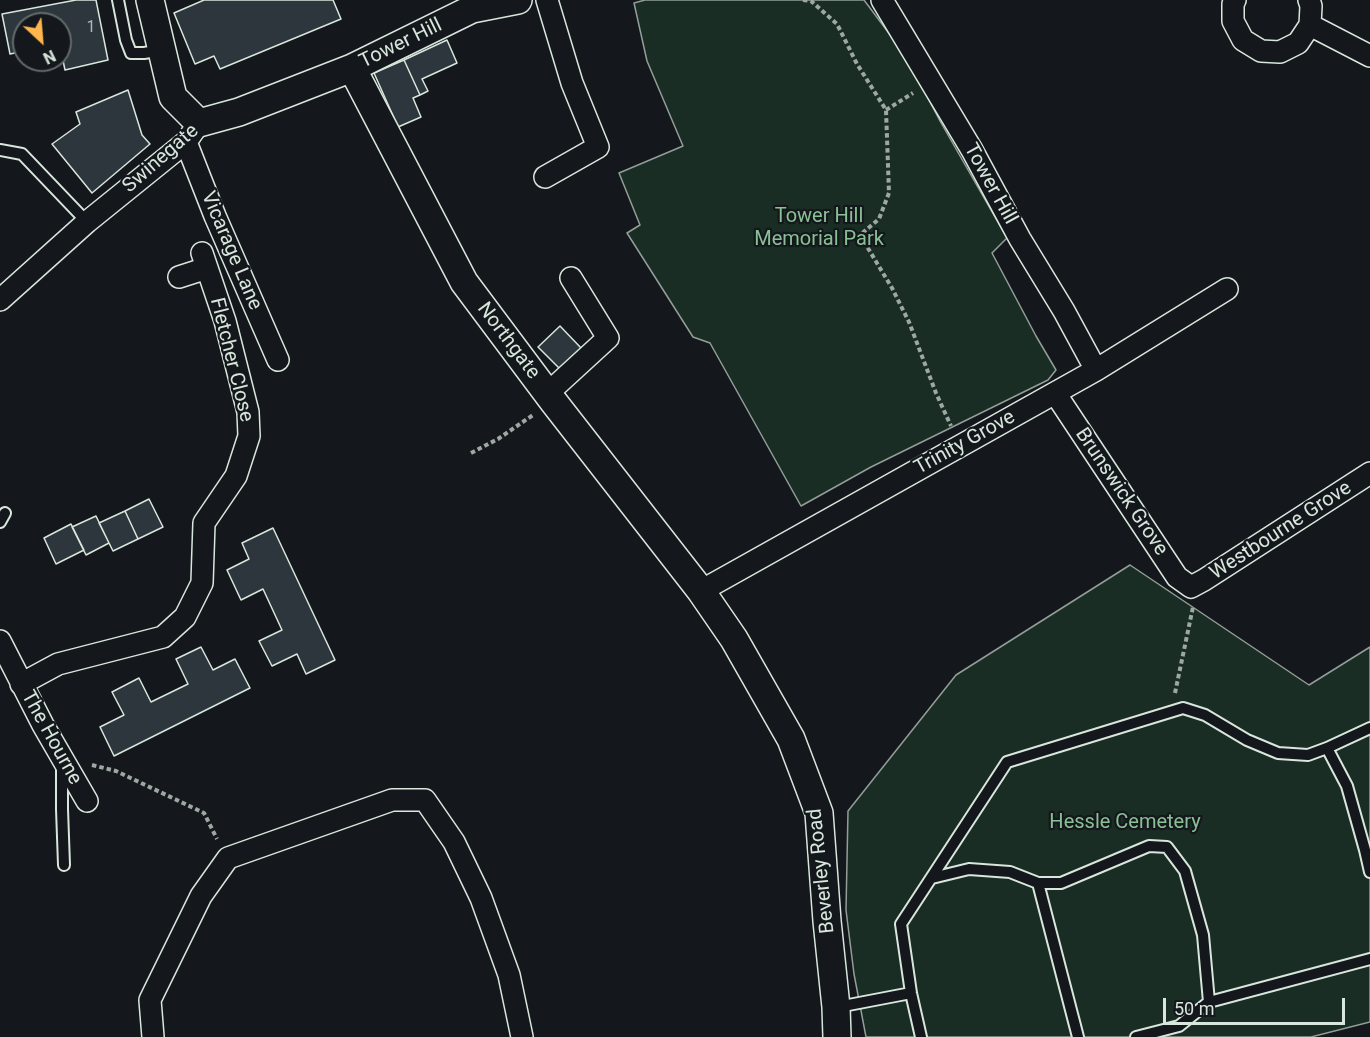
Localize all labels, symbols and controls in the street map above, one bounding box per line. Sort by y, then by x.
north arrow [12,12,72,72]
street label: Tower Hill [356,14,446,74]
house number: 1 [87,18,95,38]
text: N [40,46,58,68]
street label: Swinegate [118,120,204,198]
street label: Tower Hill [958,139,1022,229]
street label: Vicarage Lane [195,188,267,314]
park label: Tower Hill Memorial Park [754,205,884,252]
street label: Fletcher Close [204,295,258,425]
street label: Northgate [471,298,545,384]
street label: Trinity Grove [910,406,1020,480]
street label: Brunswick Grove [1069,424,1173,560]
street label: Westbourne Grove [1206,476,1356,586]
street label: The Hourne [15,687,87,789]
street label: Beverley Road [804,807,840,935]
park label: Hessle Cemetery [1049,811,1201,835]
scale bar [1166,986,1348,1024]
text: 50 m [1174,998,1214,1019]

